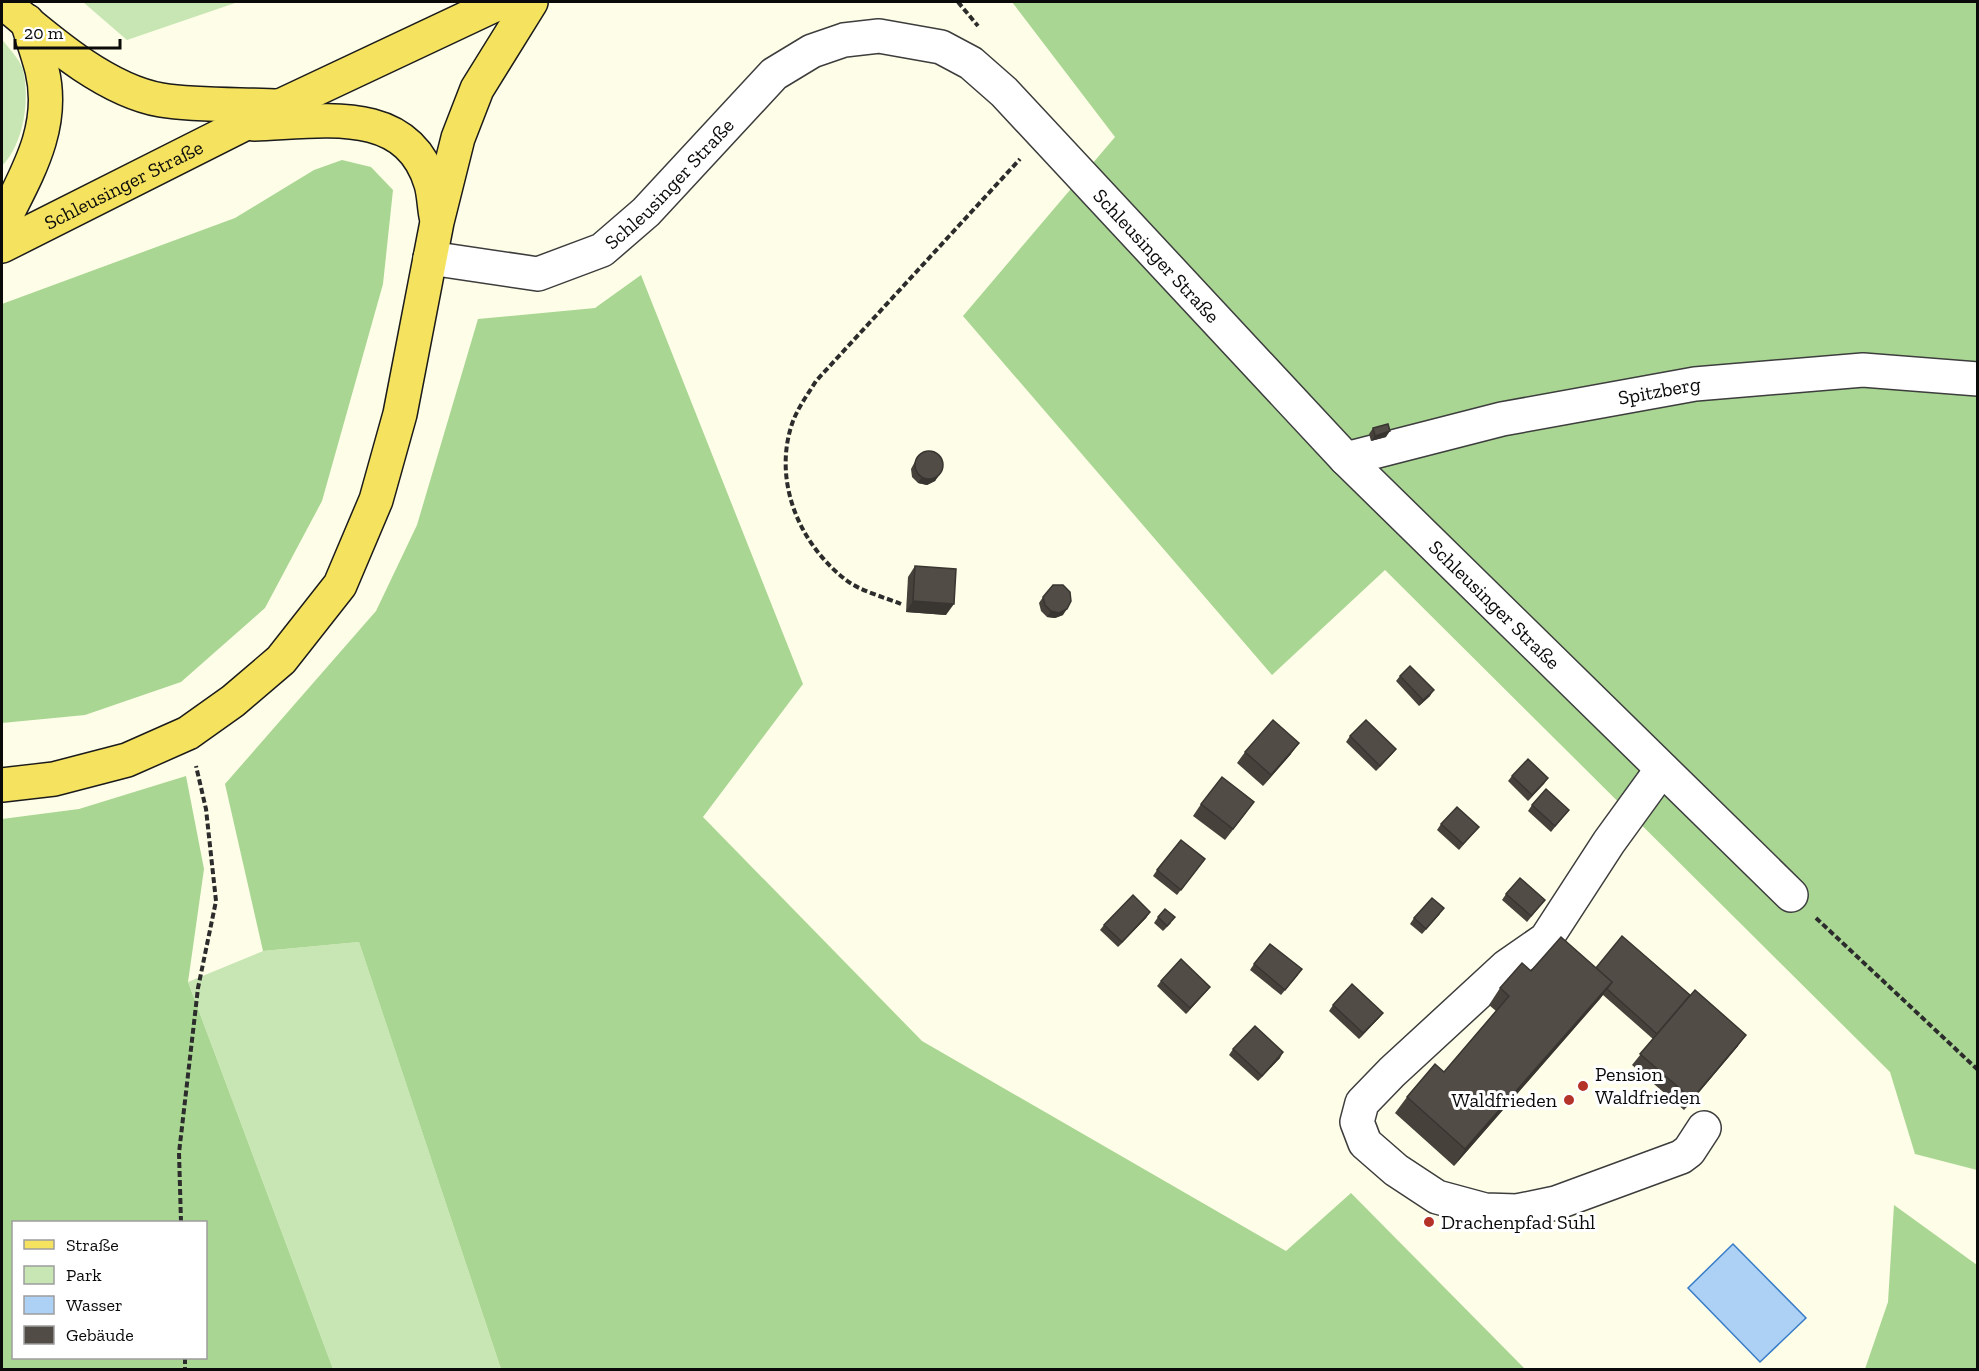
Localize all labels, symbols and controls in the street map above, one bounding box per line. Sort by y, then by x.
scale bar [15,12,120,50]
text: 20 m [24,22,64,44]
street label: Schleusinger Straße [600,113,739,254]
street label: Schleusinger Straße [40,135,207,235]
street label: Schleusinger Straße [1088,184,1225,328]
street label: Spitzberg [1616,372,1702,410]
street label: Schleusinger Straße [1424,535,1565,674]
place label: Pension Waldfrieden [1595,1062,1701,1109]
marker: Pension Waldfrieden [1576,1079,1590,1093]
place label: Waldfrieden [1452,1088,1558,1112]
marker: Waldfrieden [1562,1093,1576,1107]
place label: Drachenpfad Suhl [1441,1210,1595,1234]
marker: Drachenpfad Suhl [1422,1215,1436,1229]
legend [12,1221,207,1359]
text: Straße [66,1234,119,1256]
text: Park [66,1264,102,1286]
text: Wasser [66,1294,123,1316]
text: Gebäude [66,1324,134,1346]

